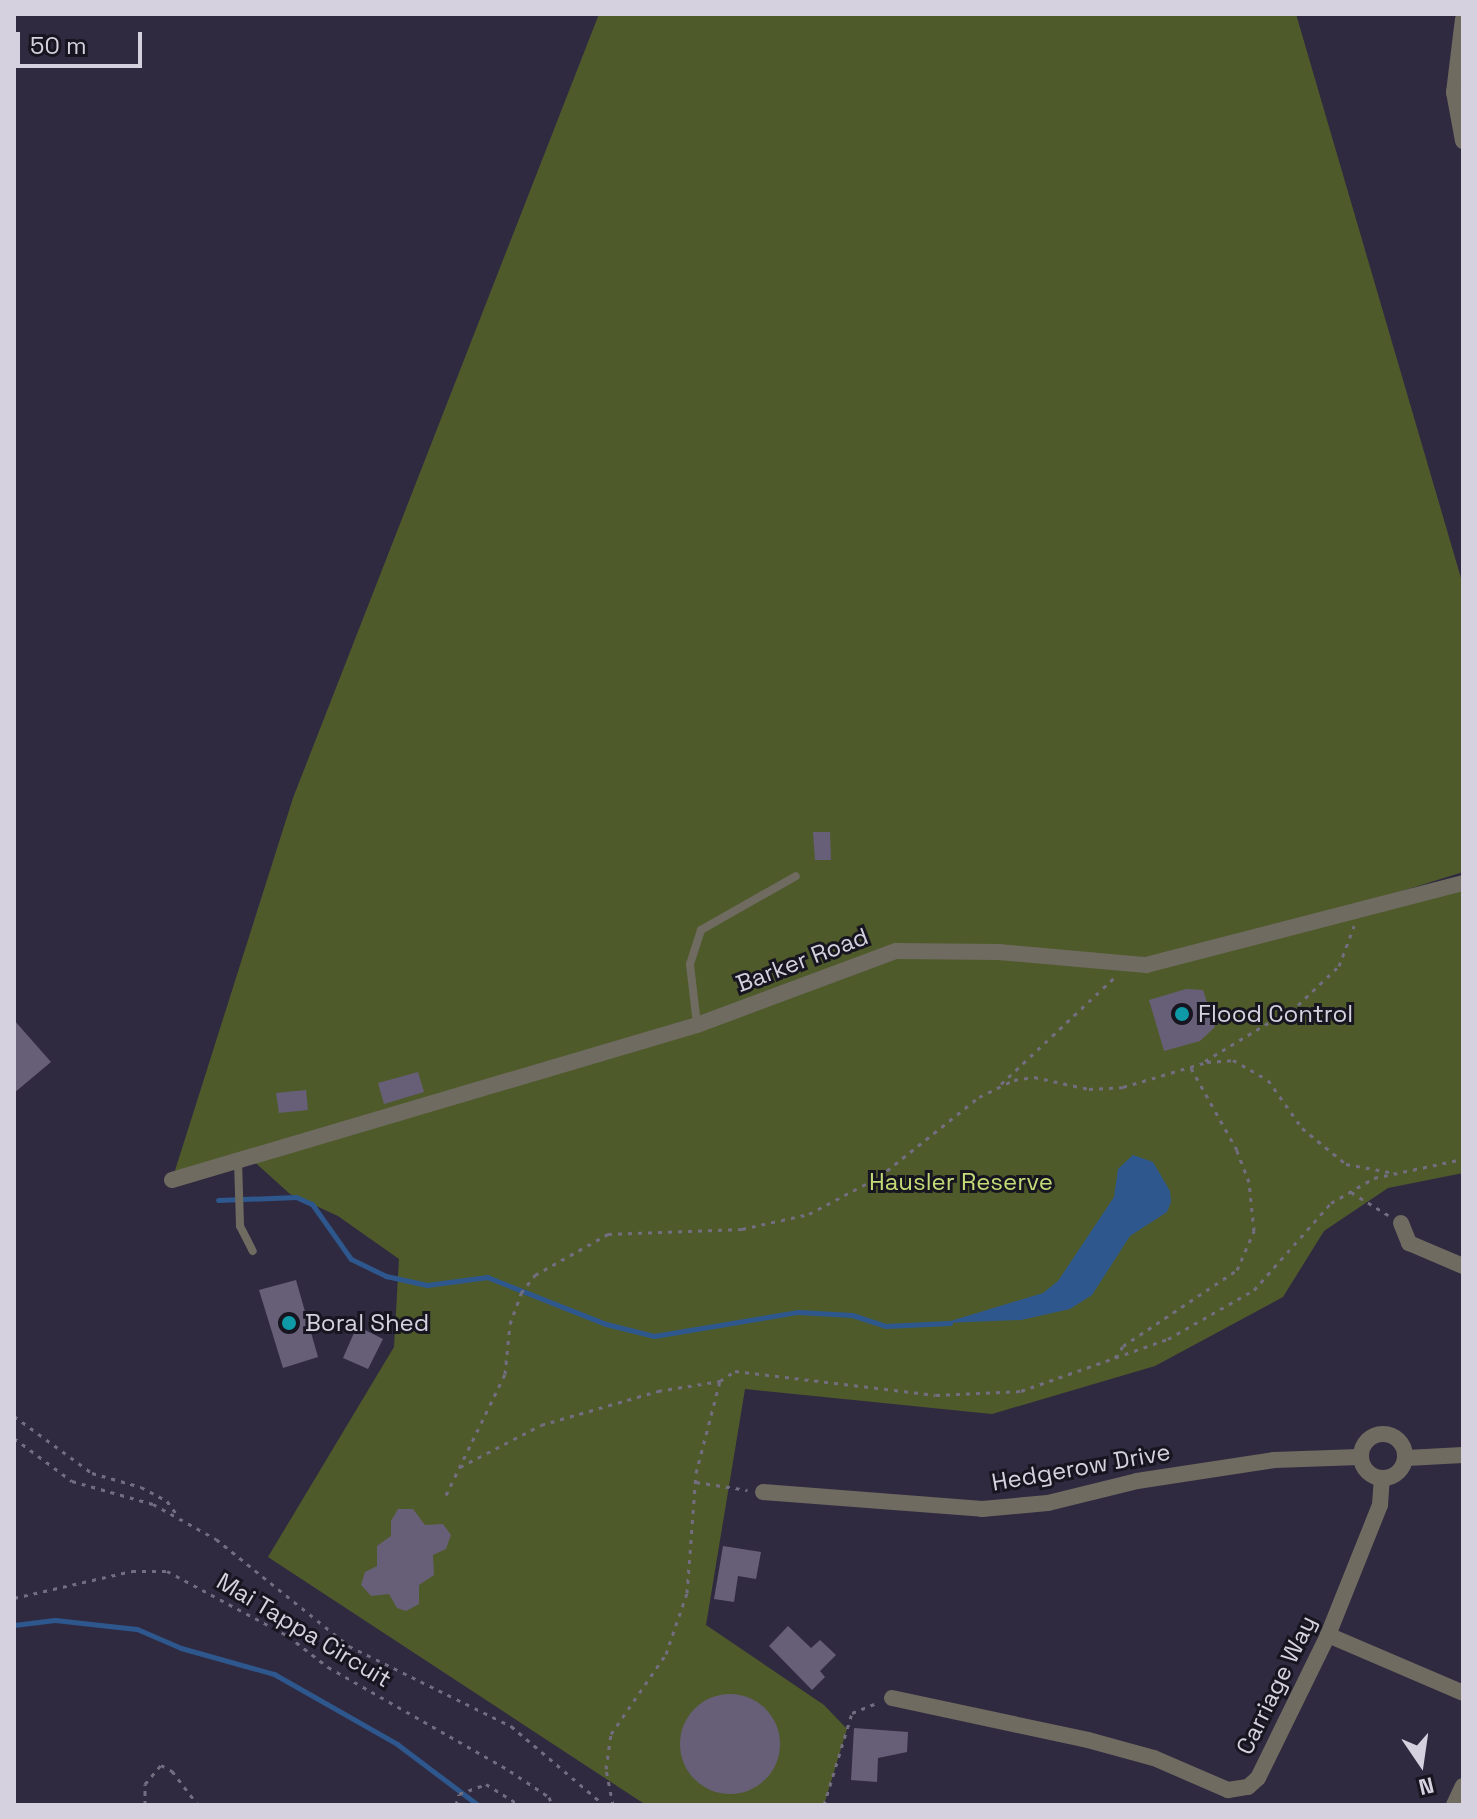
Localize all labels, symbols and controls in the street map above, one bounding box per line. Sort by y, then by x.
scale bar [20,16,146,66]
text: 50 m [30,30,87,61]
street label: Barker Road [732,922,872,998]
place label: Flood Control [1198,1000,1353,1028]
marker: Flood Control [1173,1005,1191,1023]
park label: Hausler Reserve [869,1168,1053,1196]
place label: Boral Shed [305,1309,429,1337]
marker: Boral Shed [280,1314,298,1332]
street label: Hedgerow Drive [989,1437,1173,1497]
street label: Mai Tappa Circuit [211,1566,397,1694]
street label: Carriage Way [1230,1611,1322,1759]
north arrow [1381,1723,1461,1803]
text: N [1416,1771,1437,1802]

